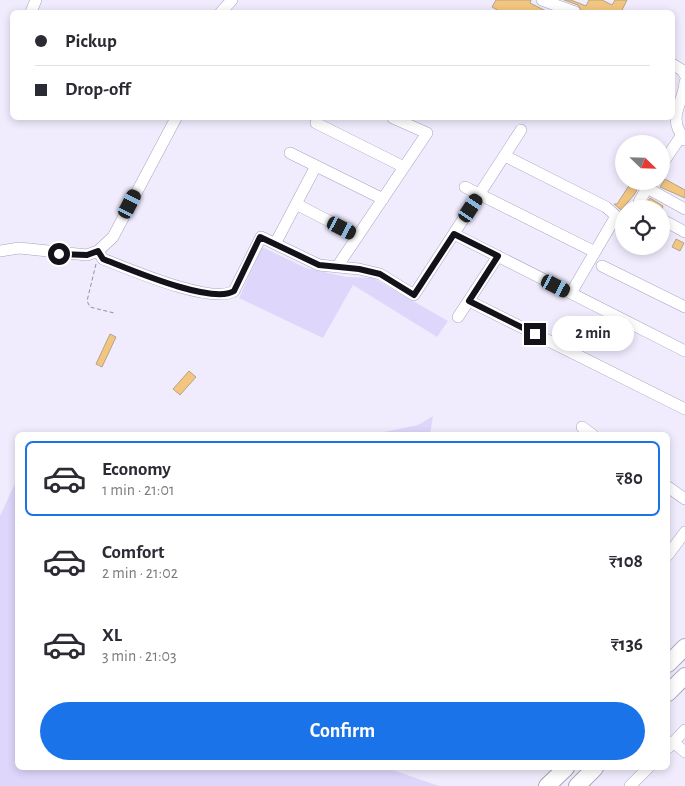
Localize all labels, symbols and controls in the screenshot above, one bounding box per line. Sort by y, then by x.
text: Pickup [65,32,117,51]
text: Drop-off [65,80,130,99]
north arrow [615,135,670,190]
map controls [615,135,670,255]
car [116,187,143,221]
car [456,191,485,225]
button: locate [615,200,670,255]
car [325,215,358,241]
route start [48,243,70,265]
car [539,273,572,299]
callout: 2 min [552,316,635,352]
route end [524,323,546,345]
text: 2 min [575,325,611,341]
icon: car [42,456,87,501]
text: Economy [102,460,171,479]
text: ₹80 [616,469,643,488]
text: 1 min · 21:01 [102,482,174,498]
icon: car [42,539,87,584]
text: Comfort [102,543,164,562]
text: ₹108 [609,552,643,571]
text: 2 min · 21:02 [102,565,178,581]
icon: car [42,622,87,667]
text: XL [102,626,122,645]
text: ₹136 [611,635,643,654]
text: 3 min · 21:03 [102,648,177,664]
button: Confirm [40,702,645,760]

